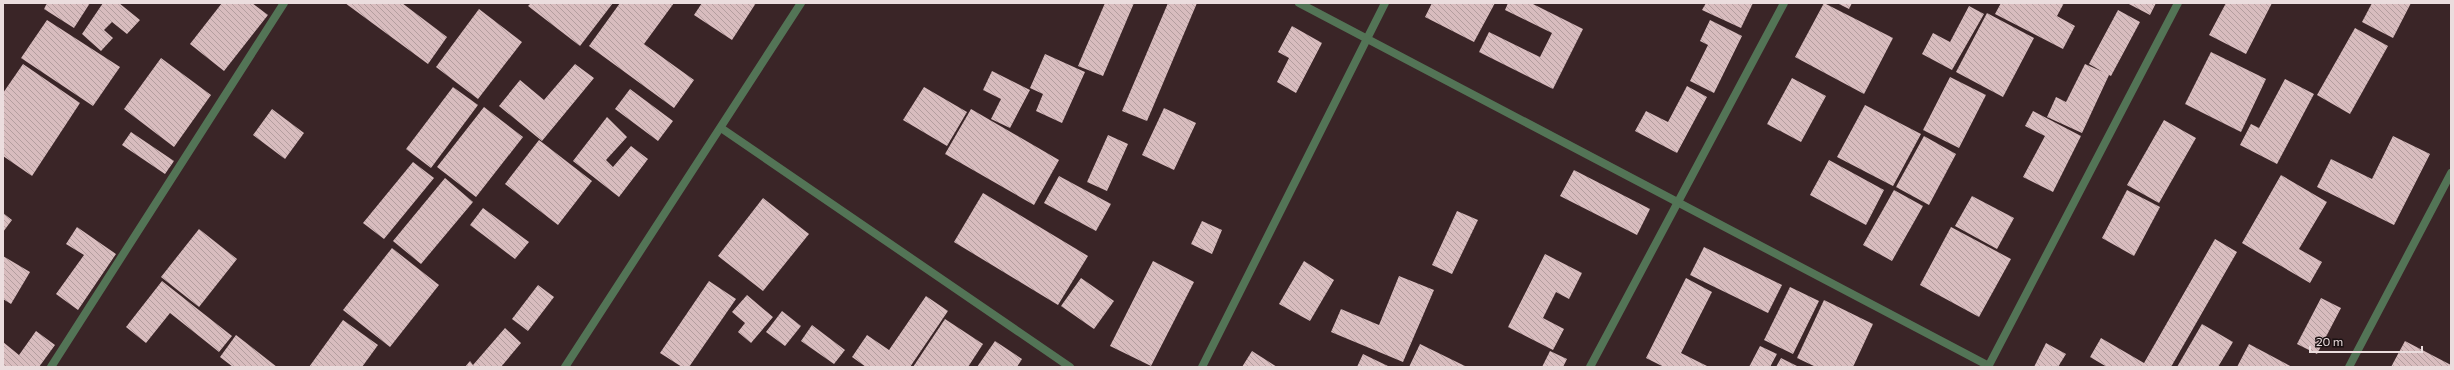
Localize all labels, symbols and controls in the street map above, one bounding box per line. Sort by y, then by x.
scale bar [2310,328,2422,354]
text: 20 m [2316,334,2343,348]

